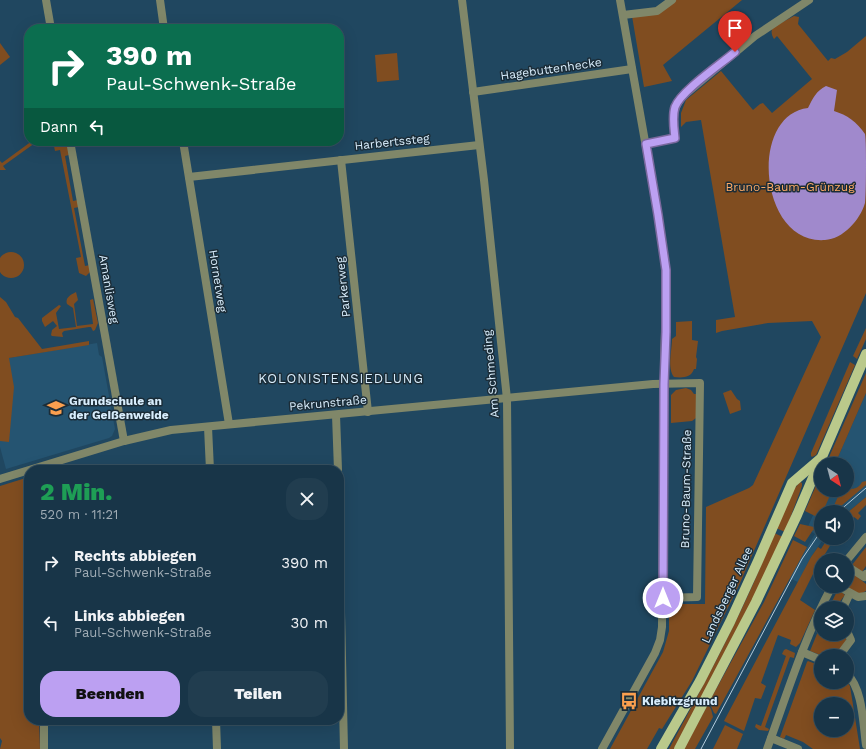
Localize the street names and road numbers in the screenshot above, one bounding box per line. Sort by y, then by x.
street label: Hagebuttenhecke [500,55,603,83]
street label: Harbertssteg [354,131,431,153]
street label: Hornetweg [206,249,230,314]
street label: Amanlisweg [96,254,122,325]
street label: Parkerweg [333,256,353,318]
street label: Am Schmeding [480,329,502,419]
street label: Pekrunstraße [289,393,367,413]
street label: Bruno-Baum-Straße [678,429,694,548]
street label: Landsberger Allee [698,544,756,646]

